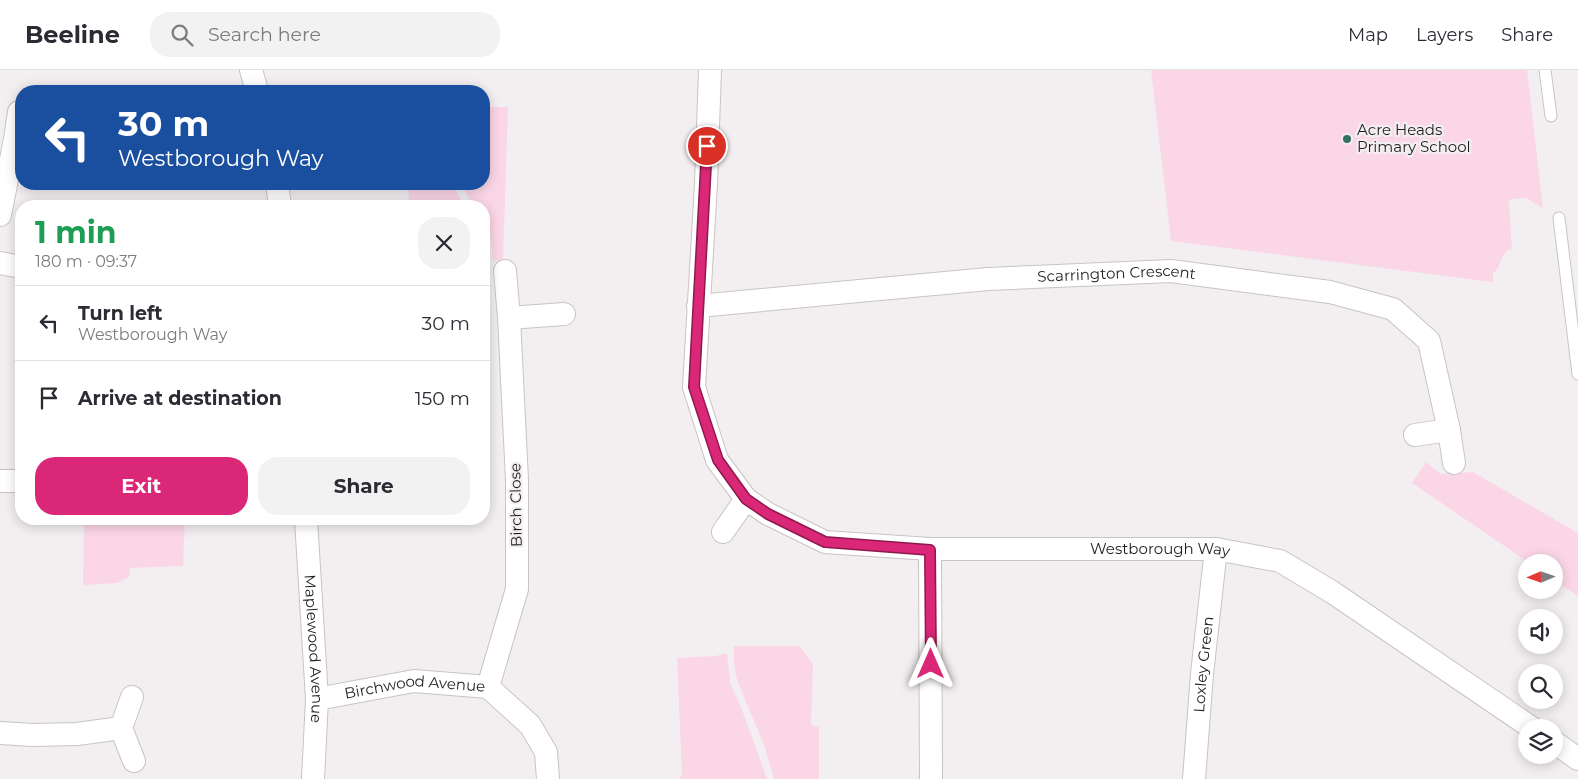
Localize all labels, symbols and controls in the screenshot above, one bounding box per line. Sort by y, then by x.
search box [150,12,500,57]
text: Beeline [25,20,120,49]
icon: search [168,21,196,49]
text: Search here [208,23,321,46]
text: Map [1348,24,1388,46]
text: Layers [1416,24,1473,46]
text: Share [1501,24,1553,46]
text: 30 m [118,102,209,145]
icon: left [35,105,100,170]
place label: Acre Heads Primary School [1357,120,1471,156]
pin [686,125,728,167]
icon: arrive [693,132,721,160]
marker: Acre Heads Primary School [1341,133,1353,145]
text: Westborough Way [118,145,323,172]
text: 1 min [35,214,116,251]
button: close [418,217,470,269]
text: 180 m · 09:37 [35,252,137,271]
street label: Scarrington Crescent [1037,261,1197,286]
text: Turn left [78,302,163,325]
icon: left [35,309,63,337]
text: 30 m [422,312,470,335]
text: Westborough Way [78,325,227,344]
icon: arrive [35,384,63,412]
text: Arrive at destination [78,387,282,410]
text: 150 m [415,387,470,410]
button: Exit [35,457,248,515]
button: Share [258,457,470,515]
street label: Birch Close [505,463,526,547]
street label: Westborough Way [1090,539,1233,561]
north arrow [1518,554,1562,599]
map controls [1518,554,1563,764]
street label: Maplewood Avenue [300,574,327,724]
button: sound [1518,609,1563,654]
street label: Loxley Green [1189,615,1217,713]
position arrow [904,637,956,689]
button: search [1518,664,1563,709]
street label: Birchwood Avenue [343,671,486,703]
button: layers [1518,719,1563,764]

